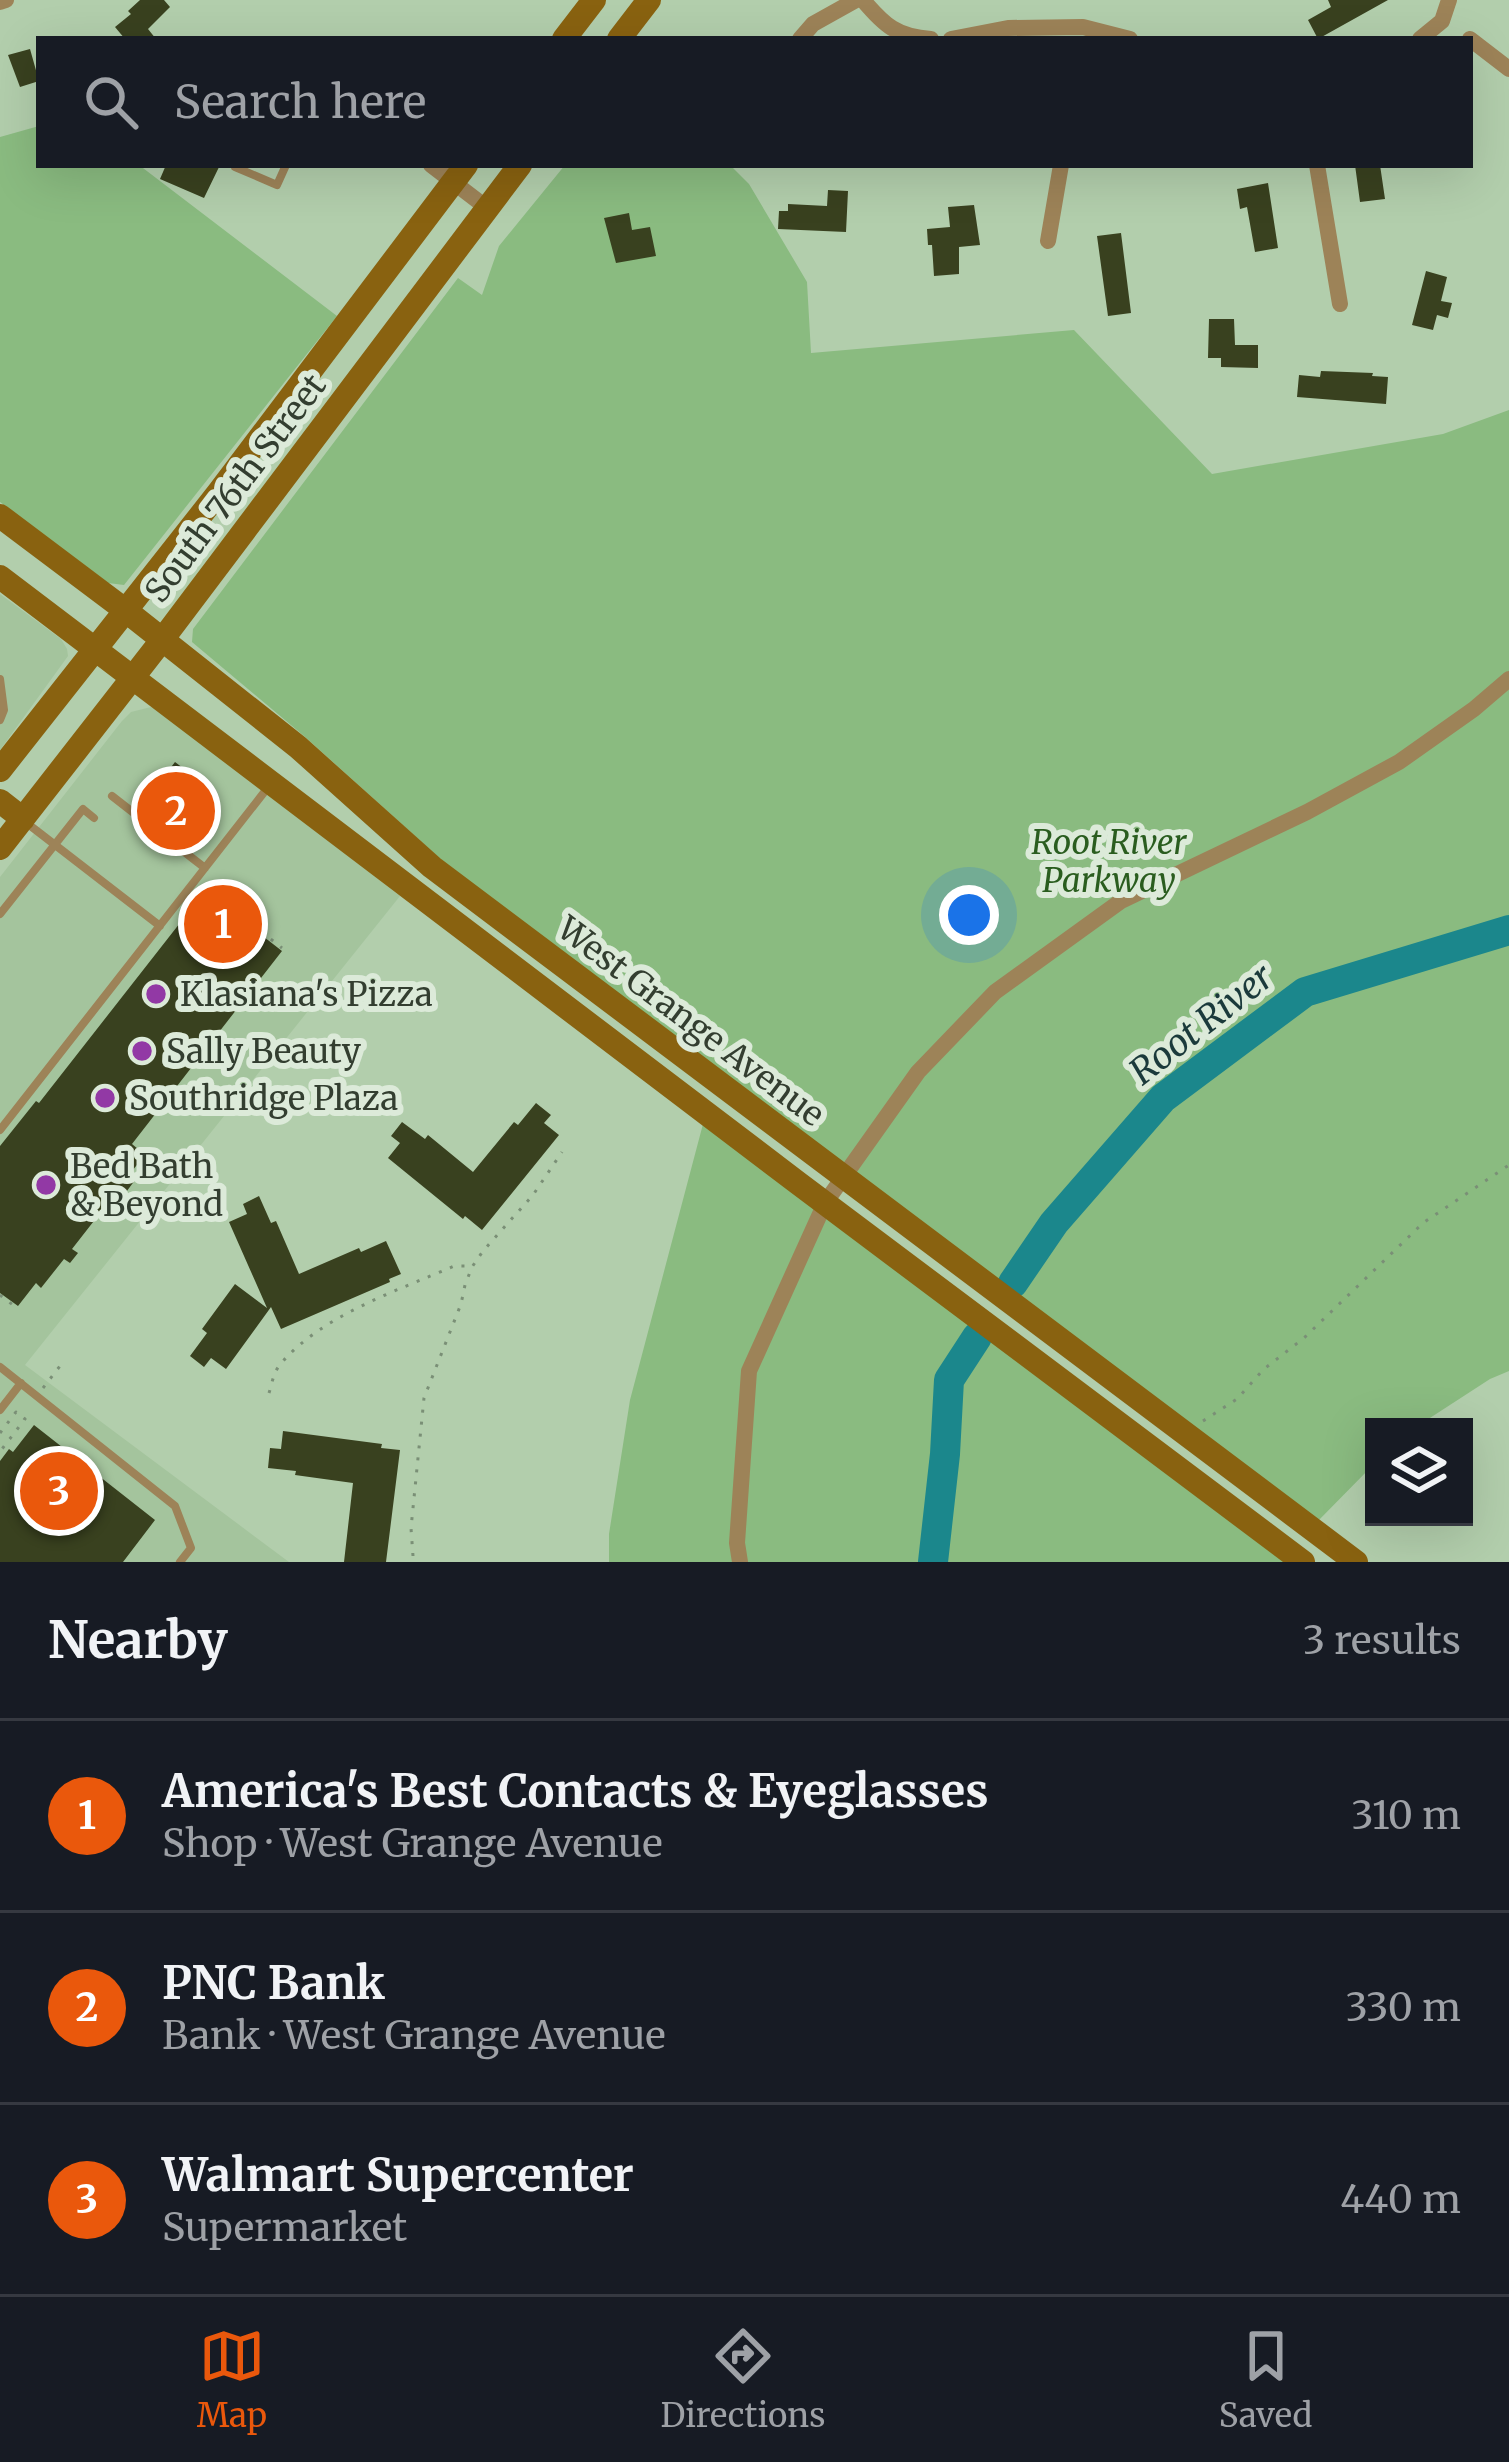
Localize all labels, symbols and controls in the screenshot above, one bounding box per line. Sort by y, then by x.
search box [36,36,1473,168]
icon: search [78,69,144,135]
text: Search here [174,74,426,130]
street label: South 76th Street [136,366,335,611]
pin: 2 [137,766,215,856]
park label: Root River Parkway [1031,822,1187,901]
pin: 1 [184,879,262,969]
your location [939,885,999,945]
street label: West Grange Avenue [548,907,832,1135]
water label: Root River [1121,954,1283,1094]
place label: Klasiana's Pizza [180,974,433,1015]
marker: Klasiana's Pizza [143,981,169,1007]
place label: Sally Beauty [166,1031,362,1072]
marker: Sally Beauty [129,1038,155,1064]
place label: Southridge Plaza [129,1078,398,1119]
marker: Southridge Plaza [92,1085,118,1111]
place label: Bed Bath & Beyond [70,1146,223,1225]
marker: Bed Bath & Beyond [33,1172,59,1198]
map controls [1365,1418,1473,1526]
button: layers [1365,1418,1473,1526]
pin: 3 [20,1446,98,1536]
text: Nearby [48,1608,228,1672]
text: 3 results [1303,1616,1461,1665]
text: America's Best Contacts & Eyeglasses [162,1763,989,1819]
text: 1 [78,1791,96,1840]
text: 310 m [1351,1791,1461,1840]
text: Shop · West Grange Avenue [162,1819,663,1868]
text: PNC Bank [162,1955,385,2011]
text: 2 [76,1983,98,2032]
text: 330 m [1345,1983,1461,2032]
text: Bank · West Grange Avenue [162,2011,666,2060]
text: Walmart Supercenter [162,2147,634,2203]
text: 3 [76,2175,98,2224]
text: 440 m [1340,2175,1461,2224]
text: Supermarket [162,2203,407,2252]
tab: Map [197,2323,267,2436]
tab: Directions [660,2323,825,2436]
tab: Saved [1219,2323,1312,2436]

